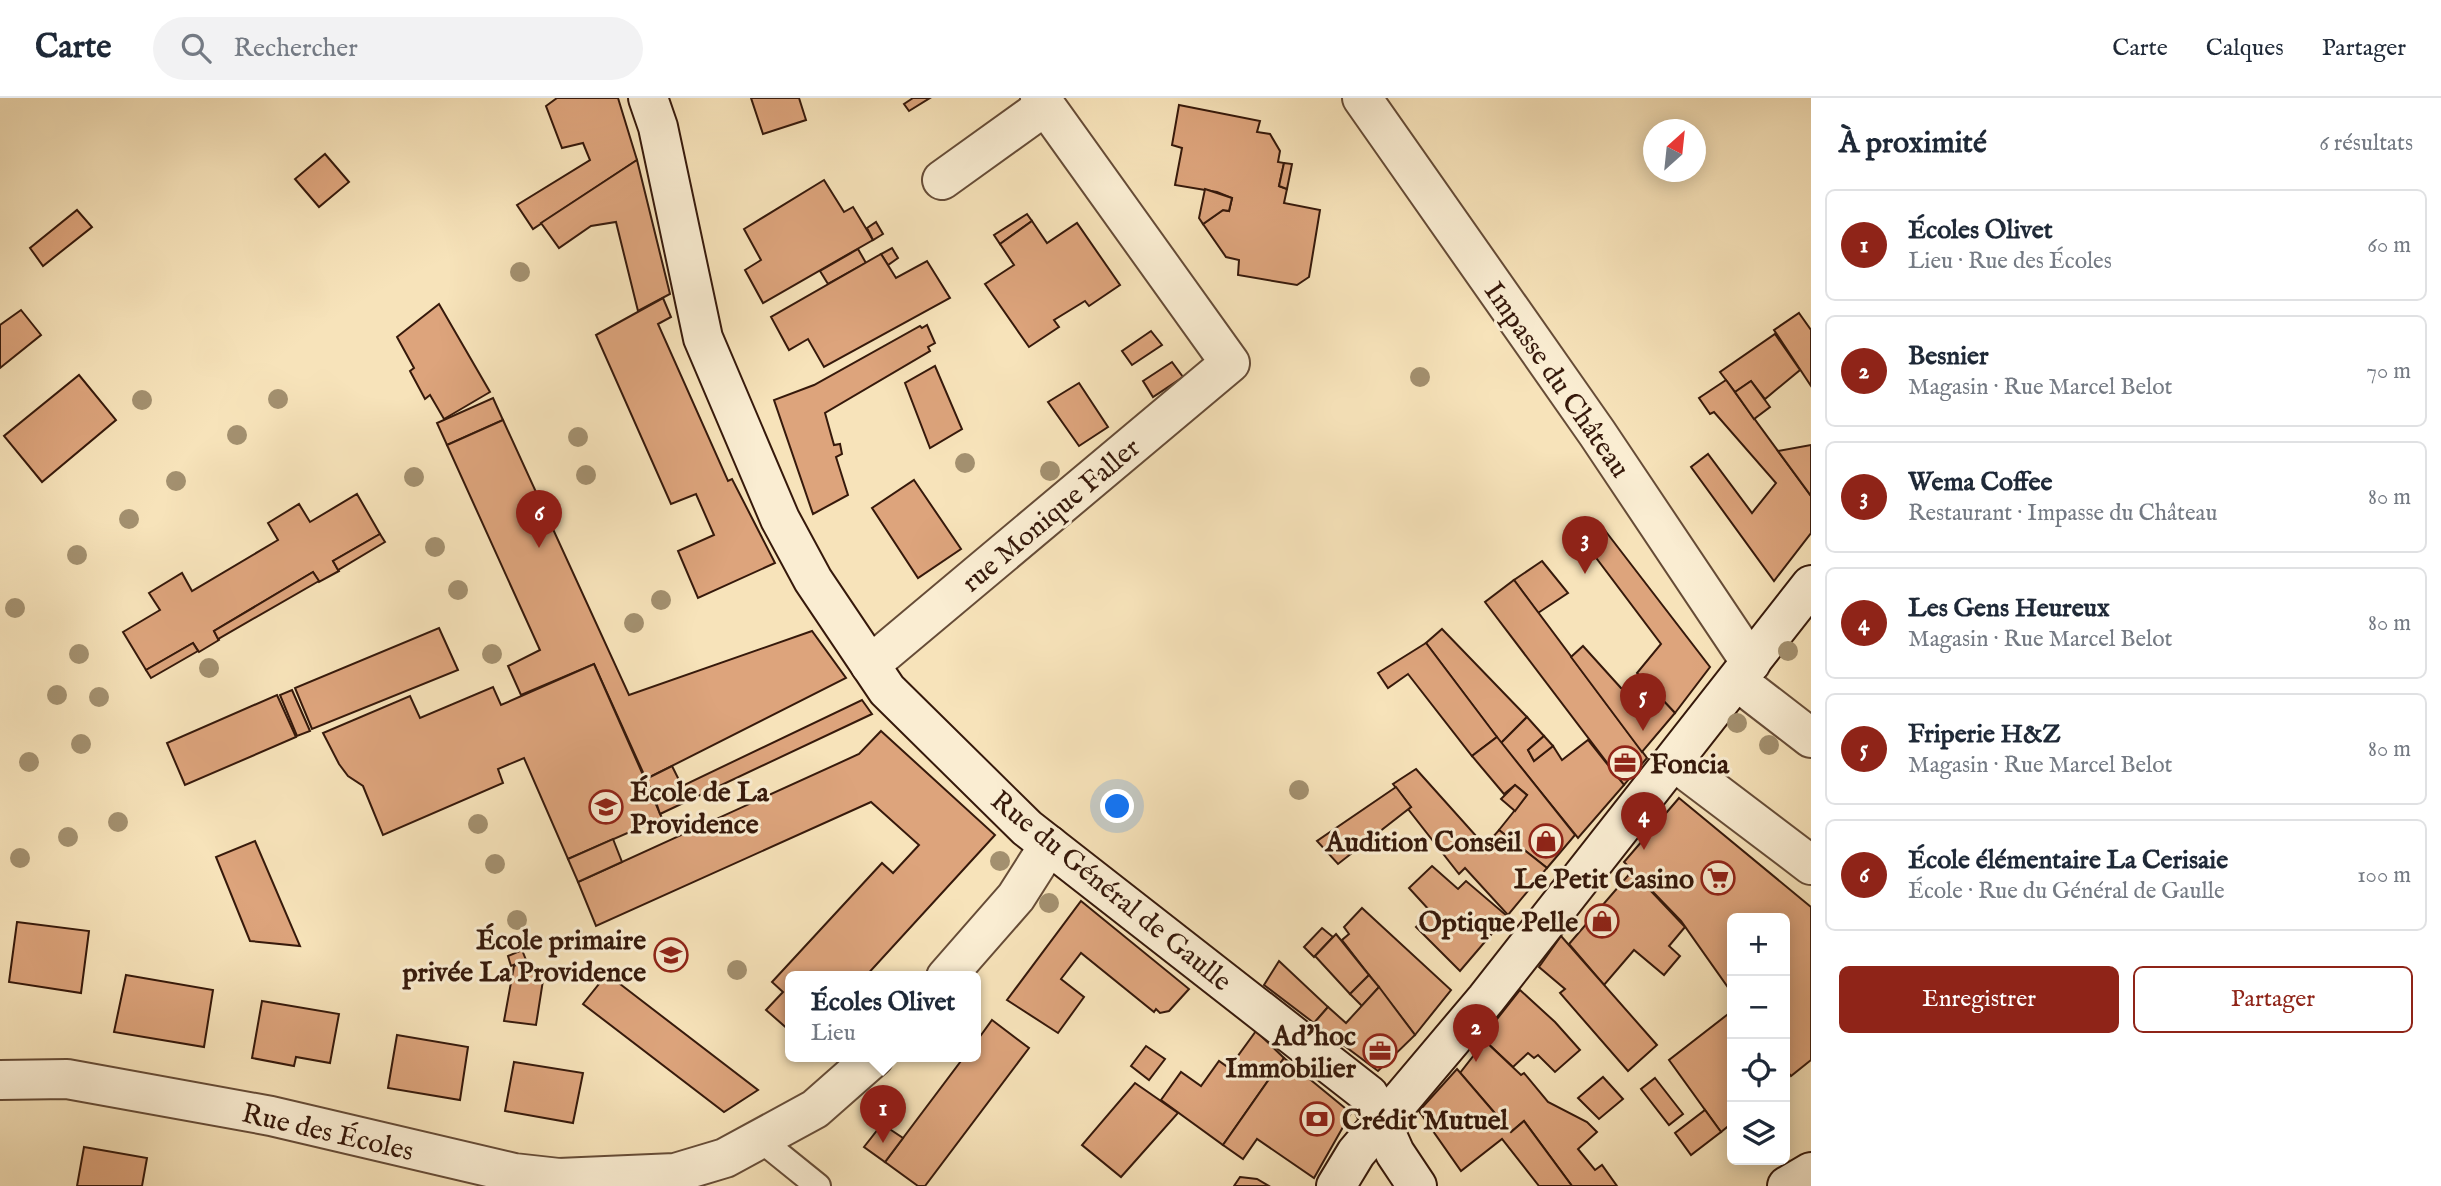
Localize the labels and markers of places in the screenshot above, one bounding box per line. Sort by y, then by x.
pin: 6 [516,490,562,548]
pin: 3 [1562,516,1608,574]
pin: 5 [1620,673,1666,731]
office icon: Foncia [1606,744,1644,782]
place label: Foncia [1650,748,1730,783]
place label: École de La Providence [630,775,770,843]
school or university icon: École de La Providence [587,788,625,826]
pin: 4 [1621,792,1667,850]
shop icon: Audition Conseil [1527,822,1565,860]
place label: Audition Conseil [1324,826,1523,861]
supermarket icon: Le Petit Casino [1699,859,1737,897]
place label: Le Petit Casino [1514,863,1694,898]
shop icon: Optique Pelle [1583,902,1621,940]
place label: Optique Pelle [1419,906,1578,941]
place label: École primaire privée La Providence [401,923,646,991]
school or university icon: École primaire privée La Providence [652,936,690,974]
pin: 2 [1453,1004,1499,1062]
place label: Ad'hoc Immobilier [1225,1020,1357,1087]
office icon: Ad'hoc Immobilier [1361,1032,1399,1070]
pin: 1 [860,1085,906,1143]
bank icon: Crédit Mutuel [1298,1100,1336,1138]
place label: Crédit Mutuel [1342,1104,1510,1139]

